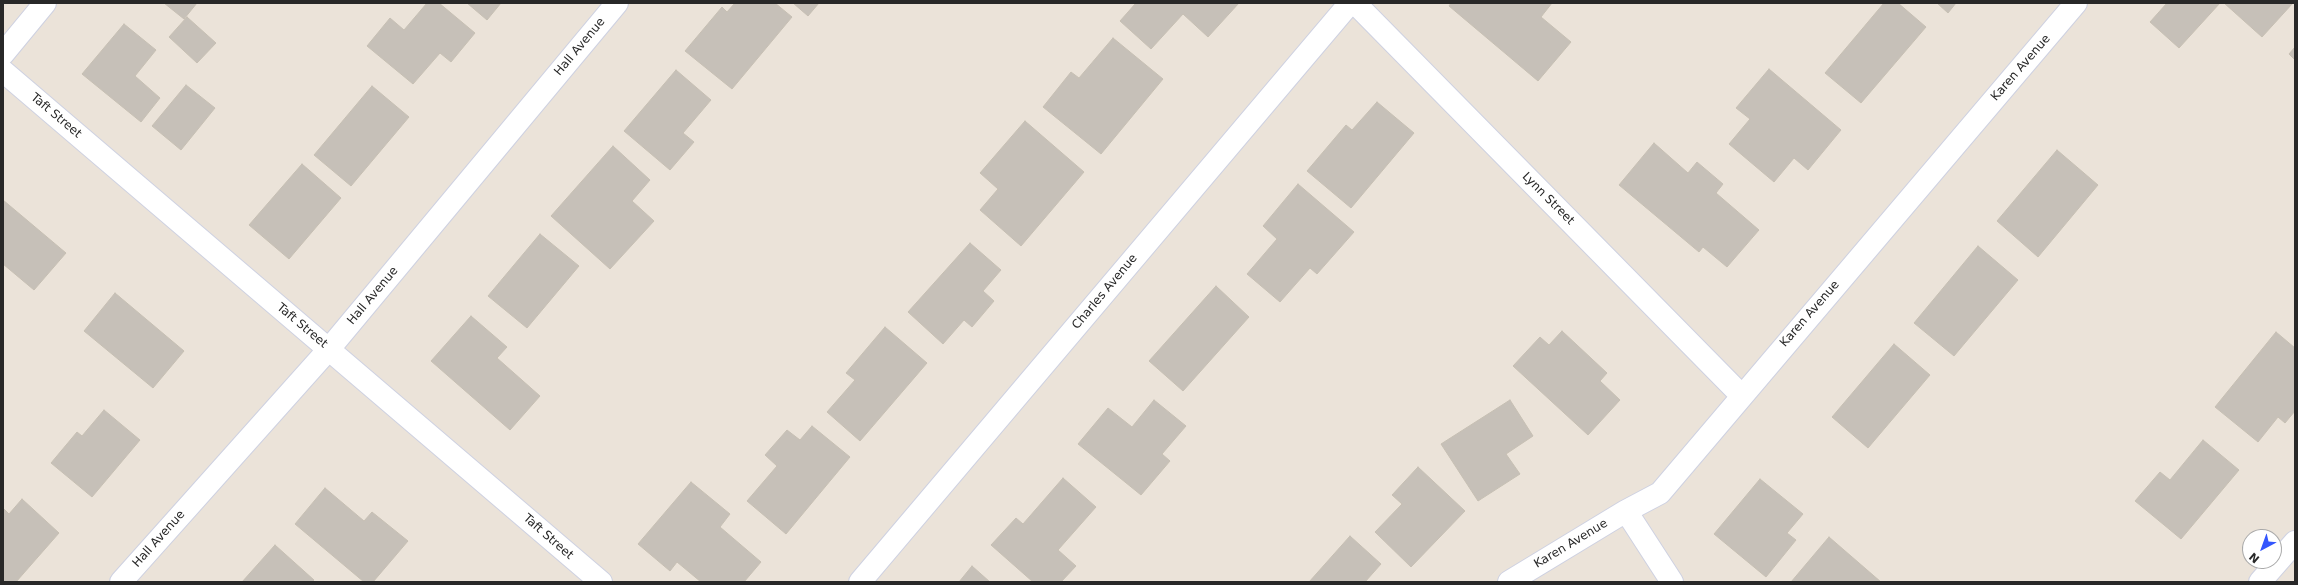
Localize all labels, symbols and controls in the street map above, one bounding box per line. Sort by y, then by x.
street label: Hall Avenue [552,15,608,79]
street label: Karen Avenue [1988,32,2054,104]
street label: Taft Street [28,91,84,141]
street label: Lynn Street [1519,170,1577,228]
street label: Charles Avenue [1069,252,1141,332]
street label: Hall Avenue [345,264,401,328]
street label: Karen Avenue [1777,278,1843,350]
street label: Taft Street [274,301,330,351]
street label: Hall Avenue [130,508,188,570]
street label: Taft Street [520,511,576,563]
street label: Karen Avenue [1532,516,1610,572]
north arrow [2242,529,2282,569]
text: N [2247,550,2262,566]

